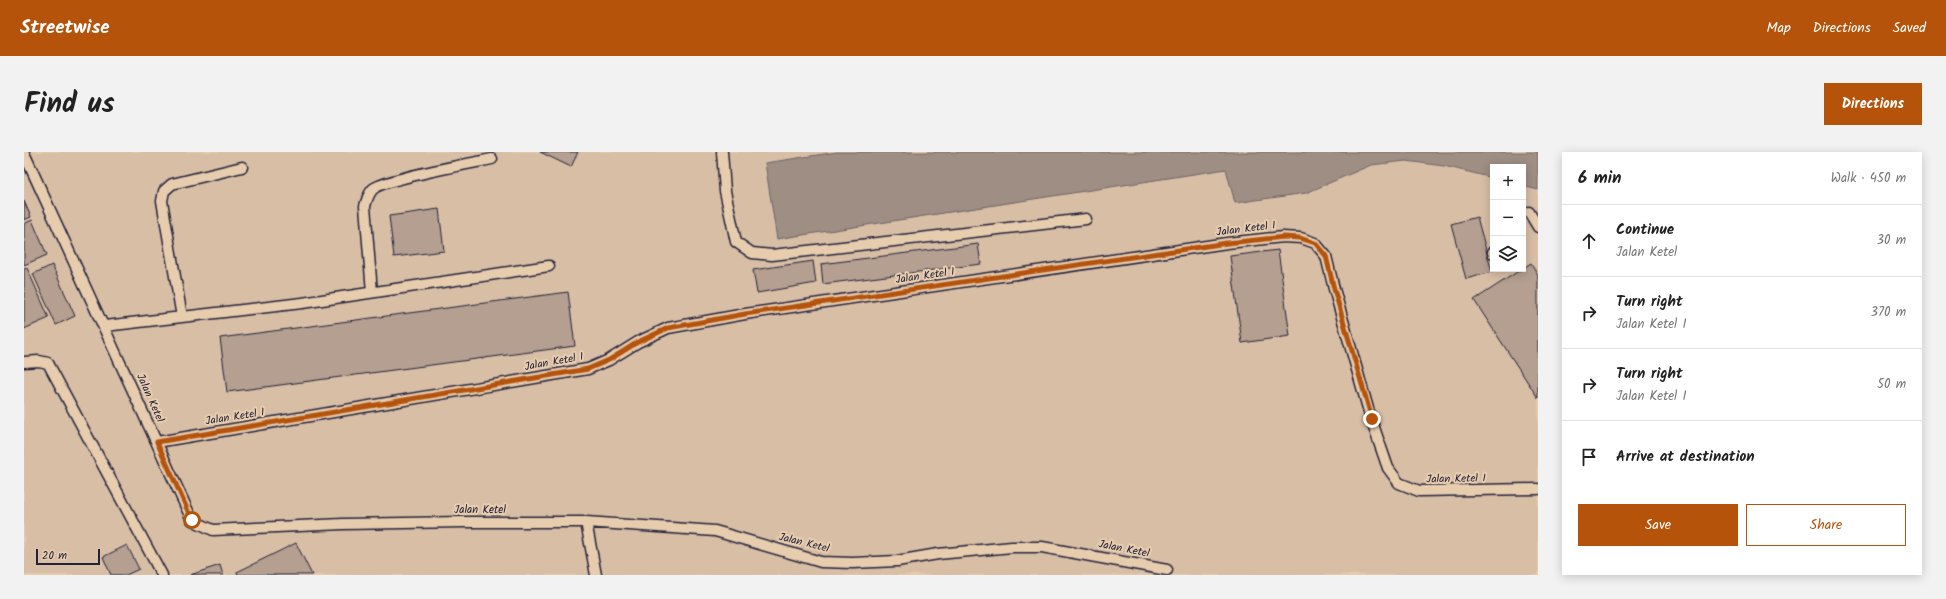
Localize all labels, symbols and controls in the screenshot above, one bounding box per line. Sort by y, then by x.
text: Streetwise [20,13,110,43]
text: Map [1766,17,1791,39]
text: Directions [1813,17,1871,39]
text: Saved [1893,17,1926,39]
text: Find us [24,82,115,127]
button: Directions [1824,83,1922,125]
map controls [1490,164,1526,272]
button: + [1490,164,1526,200]
text: 6 min [1578,165,1622,192]
text: Walk · 450 m [1831,168,1906,189]
button: − [1490,200,1526,236]
street label: Jalan Ketel I [1215,216,1277,242]
text: Continue [1616,218,1674,242]
icon: ahead [1578,230,1600,252]
text: 30 m [1877,230,1906,251]
button: layers [1490,236,1526,272]
text: Jalan Ketel [1616,242,1677,263]
street label: Jalan Ketel I [894,263,956,289]
text: Turn right [1616,290,1683,314]
icon: right [1578,302,1600,324]
text: 370 m [1871,302,1906,323]
text: Jalan Ketel I [1616,314,1686,335]
street label: Jalan Ketel I [523,348,585,376]
text: Turn right [1616,362,1683,386]
street label: Jalan Ketel [131,371,169,426]
icon: right [1578,374,1600,396]
text: 50 m [1877,374,1906,395]
text: Jalan Ketel I [1616,386,1686,407]
street label: Jalan Ketel I [204,403,266,431]
route end [1363,410,1381,428]
text: Arrive at destination [1616,445,1755,469]
icon: arrive [1578,446,1600,468]
street label: Jalan Ketel I [1426,469,1486,489]
street label: Jalan Ketel [454,501,506,519]
button: Save [1578,504,1738,546]
button: Share [1746,504,1906,546]
route start [183,511,201,529]
street label: Jalan Ketel [777,528,832,558]
street label: Jalan Ketel [1097,535,1151,563]
scale bar [36,547,100,566]
text: 20 m [42,547,67,565]

